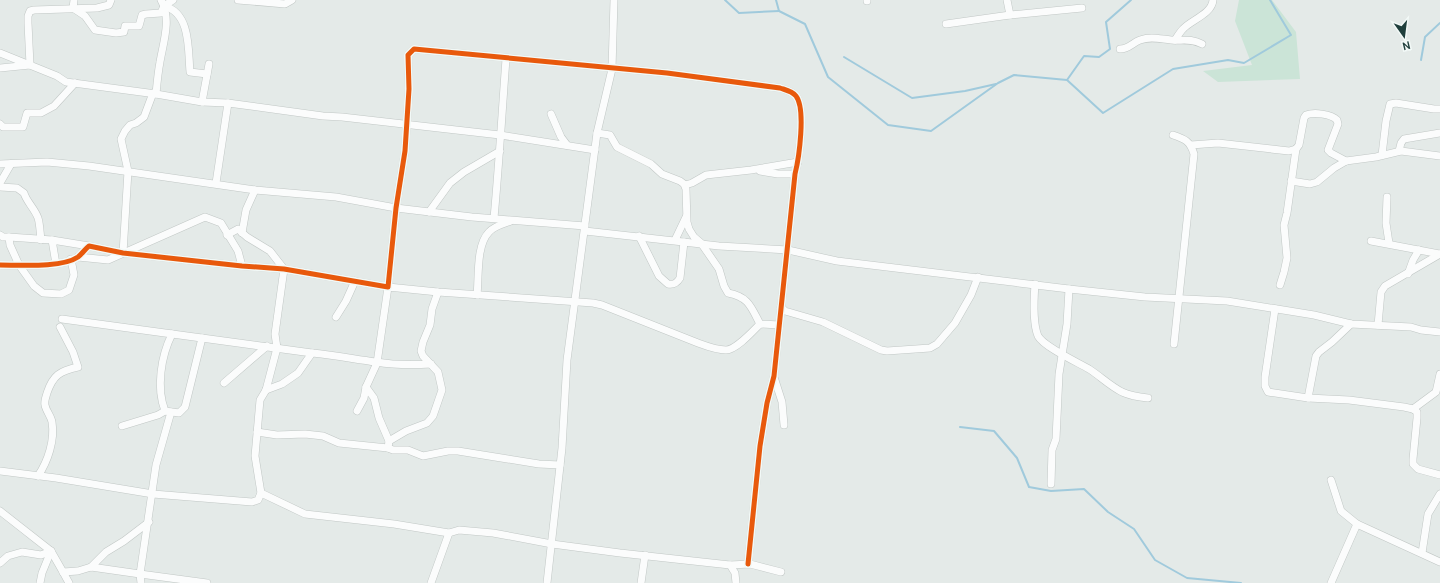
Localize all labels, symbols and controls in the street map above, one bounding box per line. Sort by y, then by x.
north arrow [1384,16,1424,56]
text: N [1401,38,1412,53]

